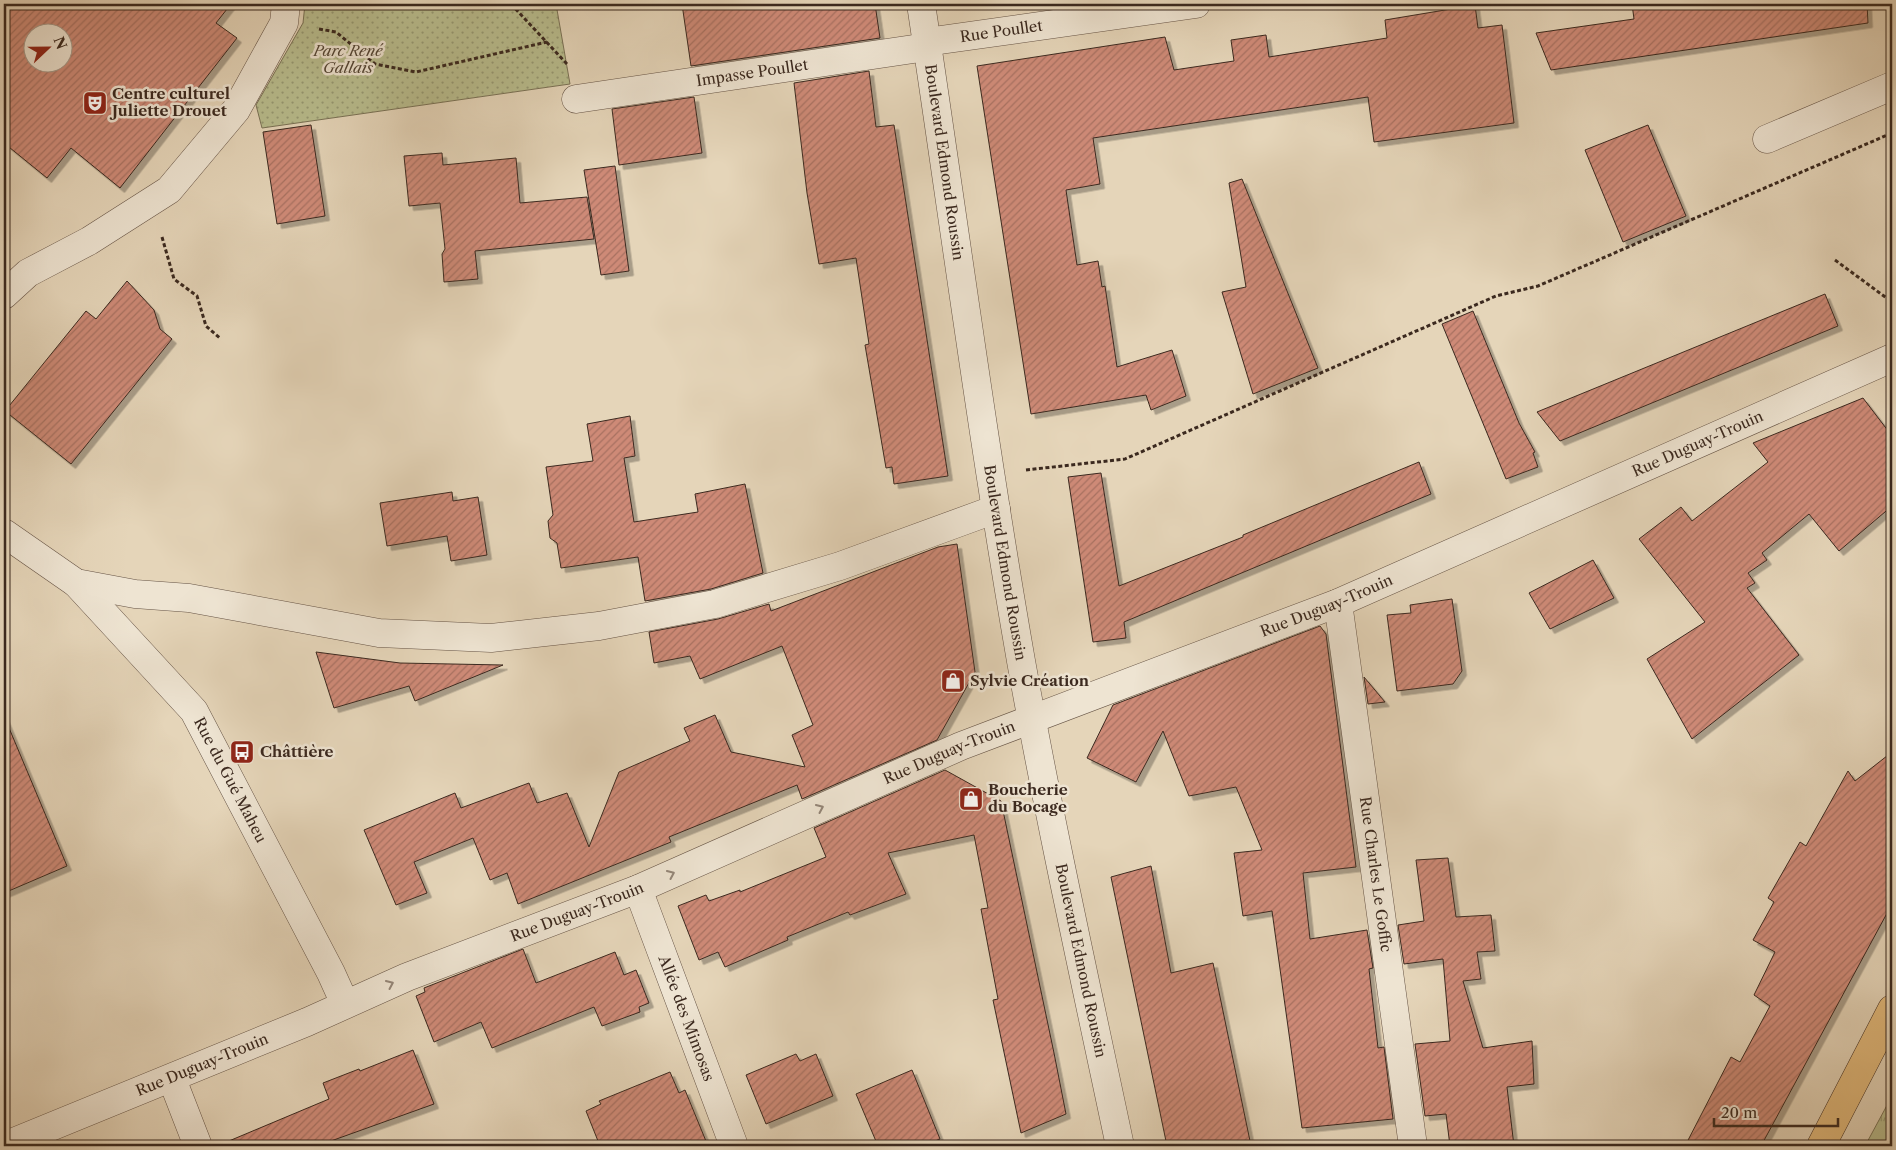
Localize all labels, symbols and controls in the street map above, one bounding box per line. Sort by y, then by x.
street label: Rue Poullet [959,16,1044,46]
north arrow [22,22,72,72]
text: N [49,34,71,52]
park label: Parc René Gallais [312,41,384,77]
street label: Impasse Poullet [695,55,810,90]
street label: Boulevard Edmond Roussin [921,63,969,262]
place label: Centre culturel Juliette Drouet [109,84,230,120]
theatre icon: Centre culturel Juliette Drouet [82,90,108,116]
street label: Rue Duguay-Trouin [1629,406,1767,481]
street label: Boulevard Edmond Roussin [980,464,1031,663]
street label: Rue Duguay-Trouin [1257,570,1396,641]
shop icon: Sylvie Création [940,668,966,694]
place label: Sylvie Création [970,671,1090,690]
street label: Rue du Gué Maheu [190,714,271,846]
street label: Rue Duguay-Trouin [880,716,1018,788]
bus stop icon: Châttière [229,739,255,765]
place label: Châttière [260,742,334,761]
place label: Boucherie du Bocage [988,780,1068,816]
shop icon: Boucherie du Bocage [958,786,984,812]
street label: Rue Charles Le Goffic [1356,795,1396,954]
one-way arrow [815,804,824,815]
street label: Boulevard Edmond Roussin [1051,862,1111,1060]
one-way arrow [666,870,675,881]
street label: Rue Duguay-Trouin [507,877,647,946]
street label: Allée des Mimosas [654,952,719,1084]
one-way arrow [385,980,394,991]
street label: Rue Duguay-Trouin [133,1029,271,1100]
scale bar [1714,1095,1837,1127]
text: 20 m [1721,1103,1757,1122]

